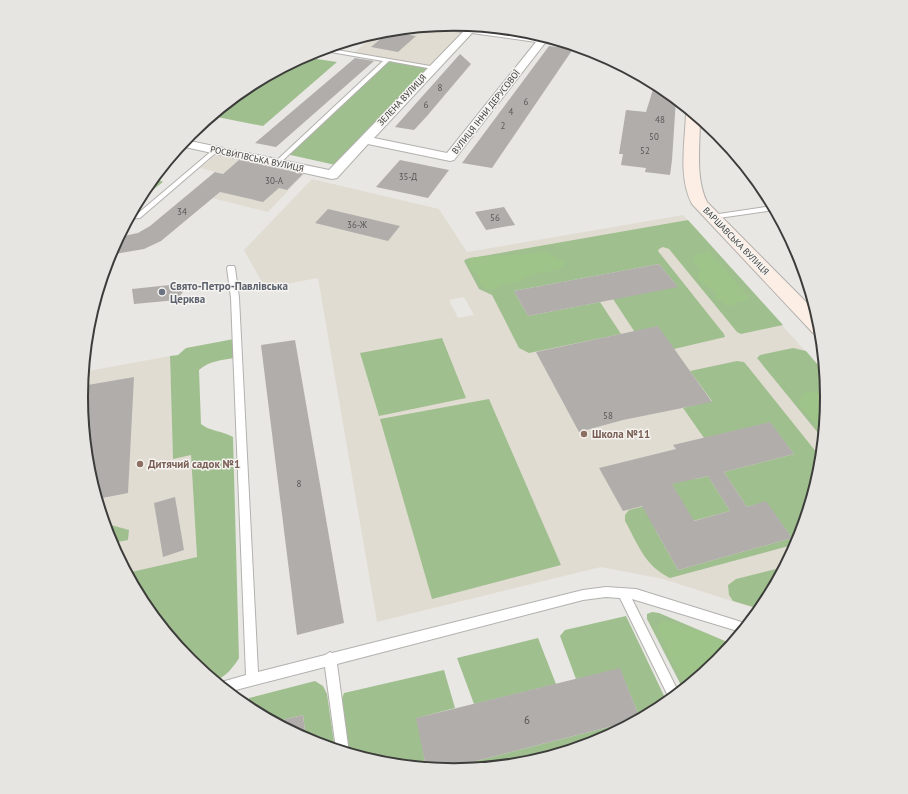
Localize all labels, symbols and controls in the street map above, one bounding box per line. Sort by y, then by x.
street label: ВУЛИЦЯ ІННИ ДЕРУСОВОЇ [449,67,522,156]
street label: ЗЕЛЕНА ВУЛИЦЯ [375,72,428,128]
house number: 8 [438,82,443,93]
house number: 6 [524,96,529,107]
house number: 6 [424,99,429,110]
house number: 4 [509,106,514,117]
house number: 48 [655,114,665,125]
house number: 2 [501,120,506,131]
house number: 50 [649,131,659,142]
street label: РОСВИГІВСЬКА ВУЛИЦЯ [209,143,305,174]
house number: 52 [640,145,650,156]
house number: 35-Д [399,171,417,182]
house number: 30-А [265,175,284,186]
street label: ВАРШАВСЬКА ВУЛИЦЯ [701,204,772,277]
house number: 34 [177,206,187,217]
house number: 56 [490,212,500,223]
house number: 36-Ж [347,219,368,230]
place label: Свято-Петро-Павлівська Церква [170,279,288,306]
marker: Свято-Петро-Павлівська Церква [157,287,167,297]
house number: 58 [603,410,613,421]
place label: Школа №11 [592,427,650,441]
marker: Школа №11 [579,429,589,439]
place label: Дитячий садок №1 [148,457,240,471]
marker: Дитячий садок №1 [135,459,145,469]
house number: 8 [297,478,302,489]
house number: 6 [524,713,530,727]

